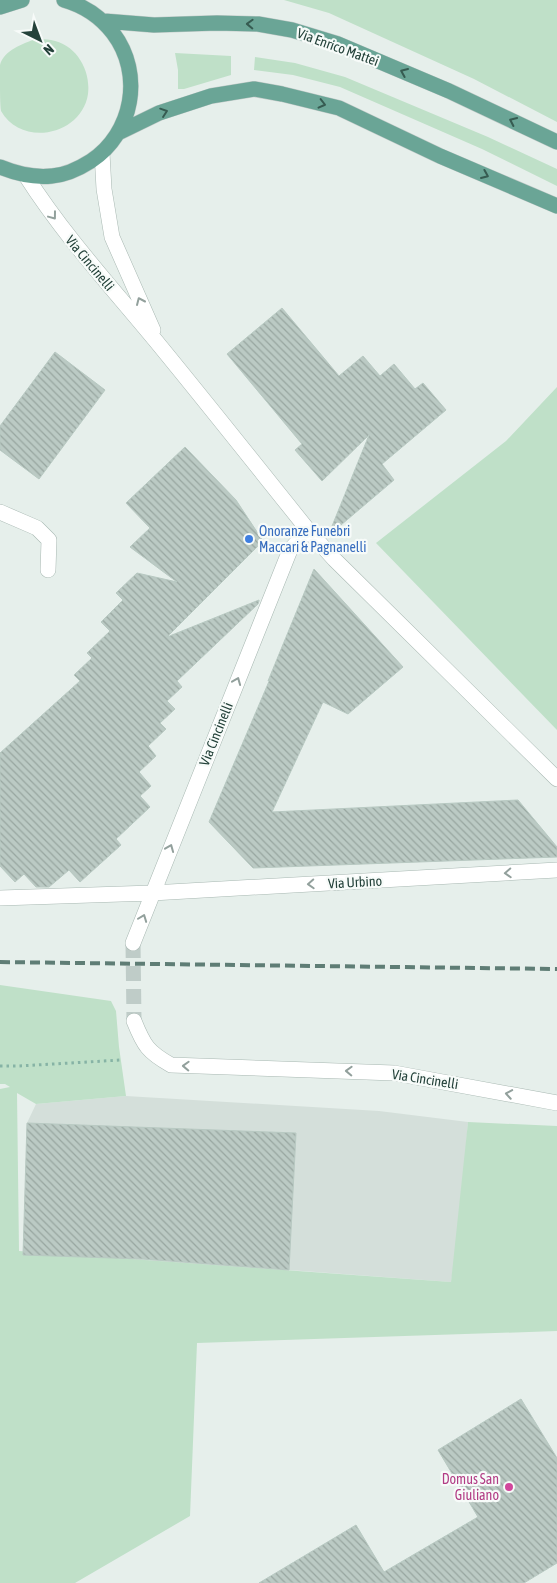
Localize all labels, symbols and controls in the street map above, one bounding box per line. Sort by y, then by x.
north arrow [15,15,65,65]
one-way arrow [246,18,254,29]
street label: Via Enrico Mattei [295,25,381,69]
text: N [40,41,57,58]
one-way arrow [400,68,409,78]
one-way arrow [317,98,326,109]
one-way arrow [159,108,168,118]
one-way arrow [509,117,518,128]
one-way arrow [480,169,489,180]
one-way arrow [47,210,56,220]
street label: Via Cincinelli [62,232,118,294]
one-way arrow [135,297,146,306]
place label: Onoranze Funebri Maccari & Pagnanelli [259,523,366,555]
marker: Onoranze Funebri Maccari & Pagnanelli [243,533,255,545]
one-way arrow [231,677,242,686]
street label: Via Cincinelli [196,700,236,768]
one-way arrow [164,844,175,853]
one-way arrow [504,868,512,879]
street label: Via Urbino [328,873,382,891]
one-way arrow [307,879,315,890]
one-way arrow [136,914,147,923]
one-way arrow [182,1061,190,1071]
one-way arrow [344,1066,352,1077]
street label: Via Cincinelli [391,1066,459,1092]
one-way arrow [505,1089,513,1100]
place label: Domus San Giuliano [442,1471,499,1503]
marker: Domus San Giuliano [503,1481,515,1493]

